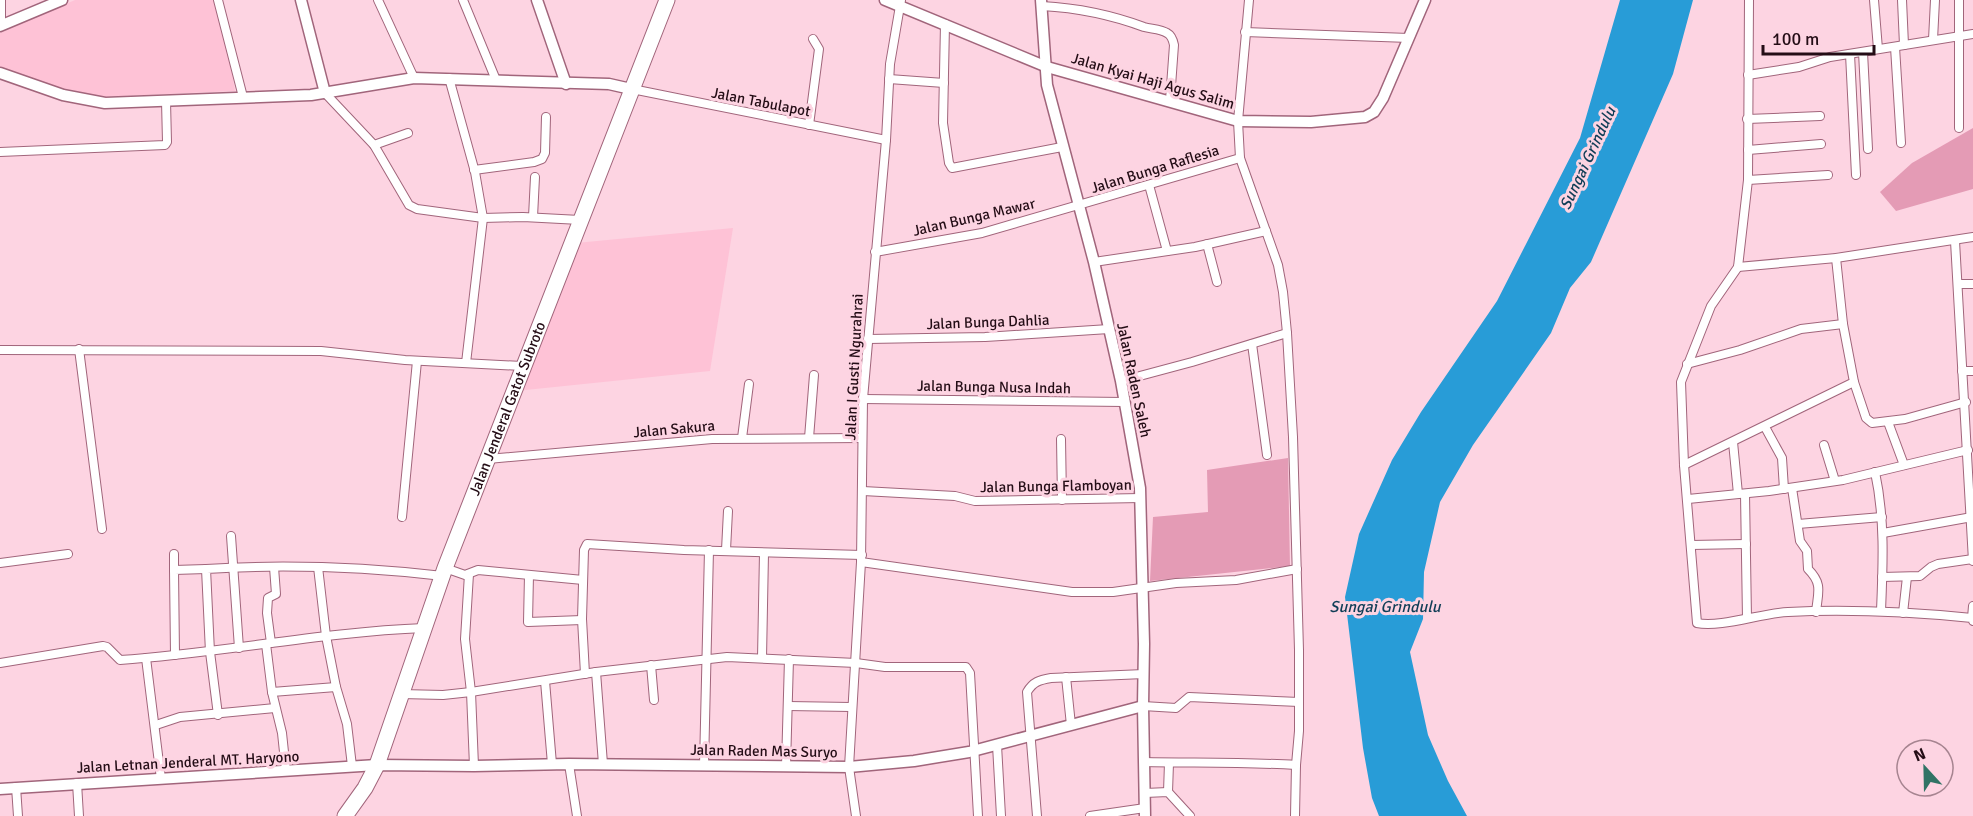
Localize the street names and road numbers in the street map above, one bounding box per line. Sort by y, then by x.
street label: Jalan Kyai Haji Agus Salim [1069,49,1237,113]
street label: Jalan Tabulapot [710,84,812,120]
street label: Jalan Bunga Raflesia [1089,141,1221,197]
street label: Jalan Bunga Mawar [911,194,1037,240]
street label: Jalan I Gusti Ngurahrai [841,293,867,441]
street label: Jalan Bunga Dahlia [926,311,1050,333]
street label: Jalan Jenderal Gatot Subroto [465,319,549,498]
street label: Jalan Raden Saleh [1113,321,1155,439]
street label: Jalan Bunga Nusa Indah [917,377,1071,397]
street label: Jalan Sakura [632,416,716,442]
street label: Jalan Bunga Flamboyan [980,476,1132,496]
street label: Jalan Raden Mas Suryo [690,741,838,761]
street label: Jalan Letnan Jenderal MT. Haryono [76,747,300,777]

